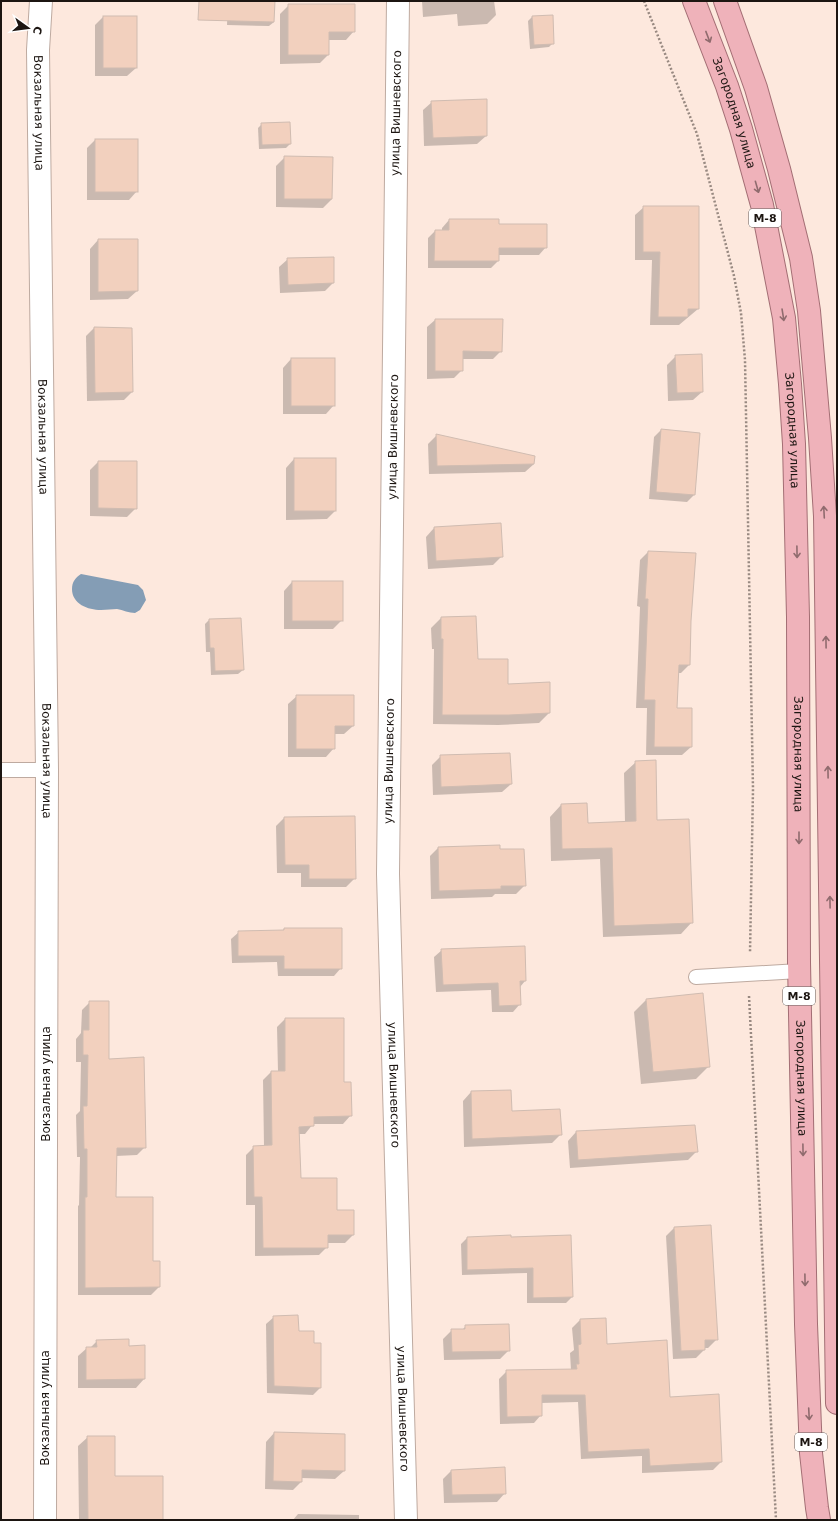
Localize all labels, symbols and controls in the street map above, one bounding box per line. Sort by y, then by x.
north arrow [8,8,48,48]
text: С [30,25,45,36]
one-way arrow [705,31,713,43]
street label: улица Вишневского [388,50,404,176]
street label: Вокзальная улица [31,55,47,171]
street label: Загородная улица [709,55,759,170]
one-way arrow [754,181,761,194]
road number: М-8 [749,209,781,227]
one-way arrow [779,308,787,321]
street label: Загородная улица [782,372,802,489]
street label: улица Вишневского [385,374,401,500]
street label: Вокзальная улица [35,379,51,495]
one-way arrow [821,506,828,519]
one-way arrow [793,545,801,558]
one-way arrow [822,636,830,649]
street label: Загородная улица [791,696,806,812]
street label: улица Вишневского [381,698,397,824]
street label: Вокзальная улица [39,703,54,819]
one-way arrow [825,766,832,779]
one-way arrow [795,831,803,844]
one-way arrow [826,896,834,909]
road number: М-8 [783,987,815,1005]
street label: Загородная улица [793,1020,809,1136]
street label: улица Вишневского [385,1022,403,1148]
street label: Вокзальная улица [39,1026,53,1142]
one-way arrow [799,1143,807,1156]
one-way arrow [801,1273,809,1286]
street label: улица Вишневского [394,1345,412,1472]
street label: Вокзальная улица [38,1350,52,1466]
one-way arrow [806,1407,813,1420]
road number: М-8 [795,1433,827,1451]

